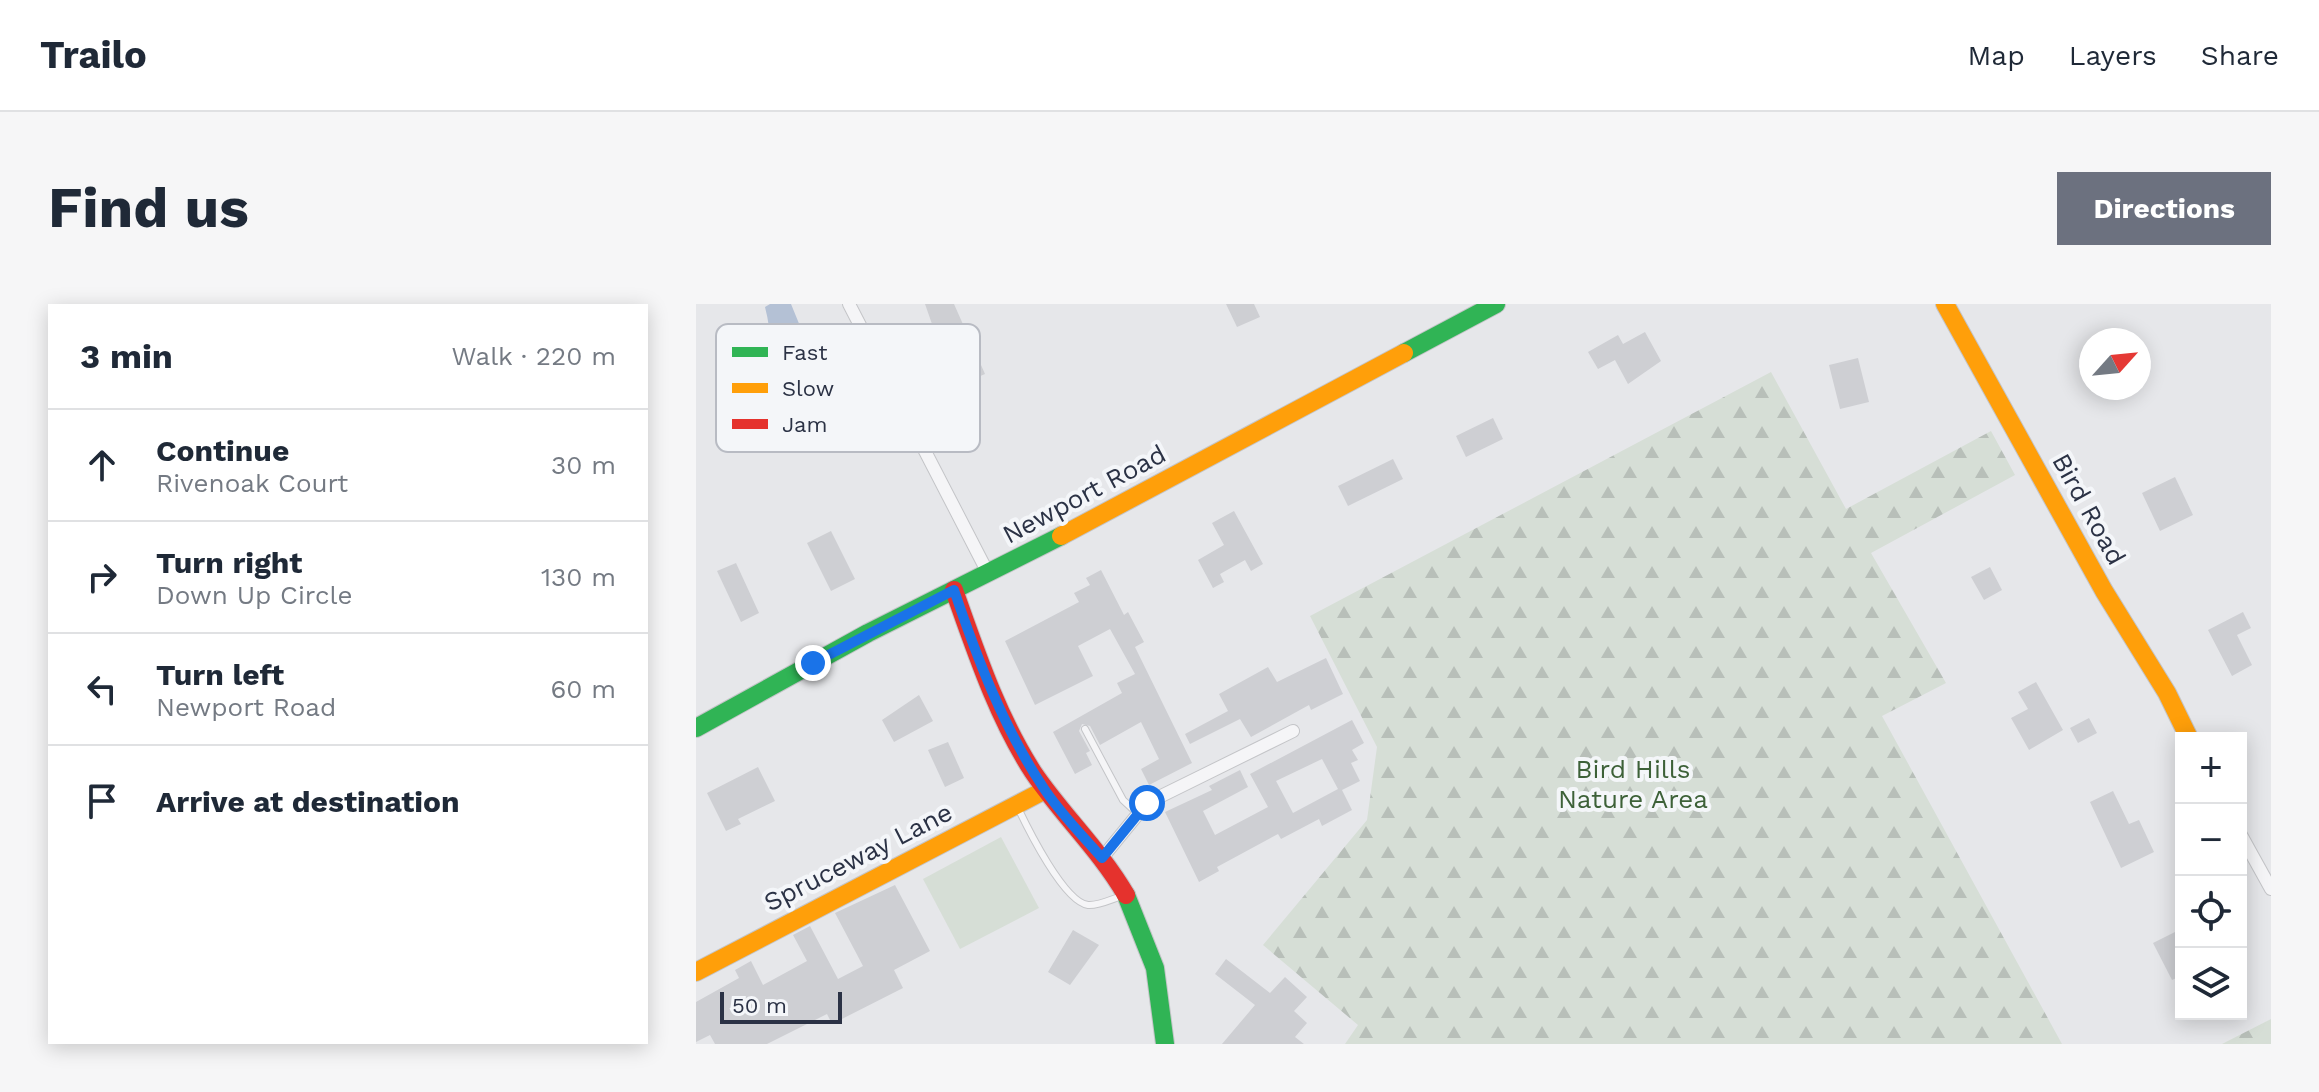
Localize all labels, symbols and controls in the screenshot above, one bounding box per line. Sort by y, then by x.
text: Trailo [40,33,147,77]
text: Map [1968,39,2025,72]
text: Layers [2069,39,2157,72]
text: Share [2201,39,2279,72]
button: Directions [2057,172,2271,245]
text: Find us [48,175,249,241]
legend [716,324,980,452]
north arrow [2079,328,2151,400]
text: 3 min [80,336,173,376]
text: Fast [782,340,828,365]
text: Walk · 220 m [451,341,616,371]
text: Slow [782,376,834,401]
text: Jam [782,412,827,437]
text: Continue [156,433,289,468]
street label: Newport Road [997,438,1171,550]
icon: ahead [80,443,124,487]
street label: Bird Road [2046,448,2132,570]
text: 30 m [551,450,616,480]
text: Rivenoak Court [156,468,348,498]
text: Turn right [156,545,302,580]
icon: right [80,555,124,599]
text: 130 m [541,562,616,592]
text: Down Up Circle [156,580,353,610]
route end [795,645,831,681]
text: Turn left [156,657,284,692]
icon: left [80,667,124,711]
text: 60 m [550,674,616,704]
text: Newport Road [156,692,336,722]
map controls [2175,732,2247,1020]
button: + [2175,732,2247,804]
park label: Bird Hills Nature Area [1558,754,1708,814]
icon: arrive [80,779,124,823]
text: Arrive at destination [156,784,460,819]
route start [1129,785,1165,821]
street label: Spruceway Lane [759,797,957,917]
button: − [2175,804,2247,876]
button: locate [2175,876,2247,948]
button: layers [2175,948,2247,1020]
scale bar [720,988,842,1024]
text: 50 m [732,993,787,1018]

